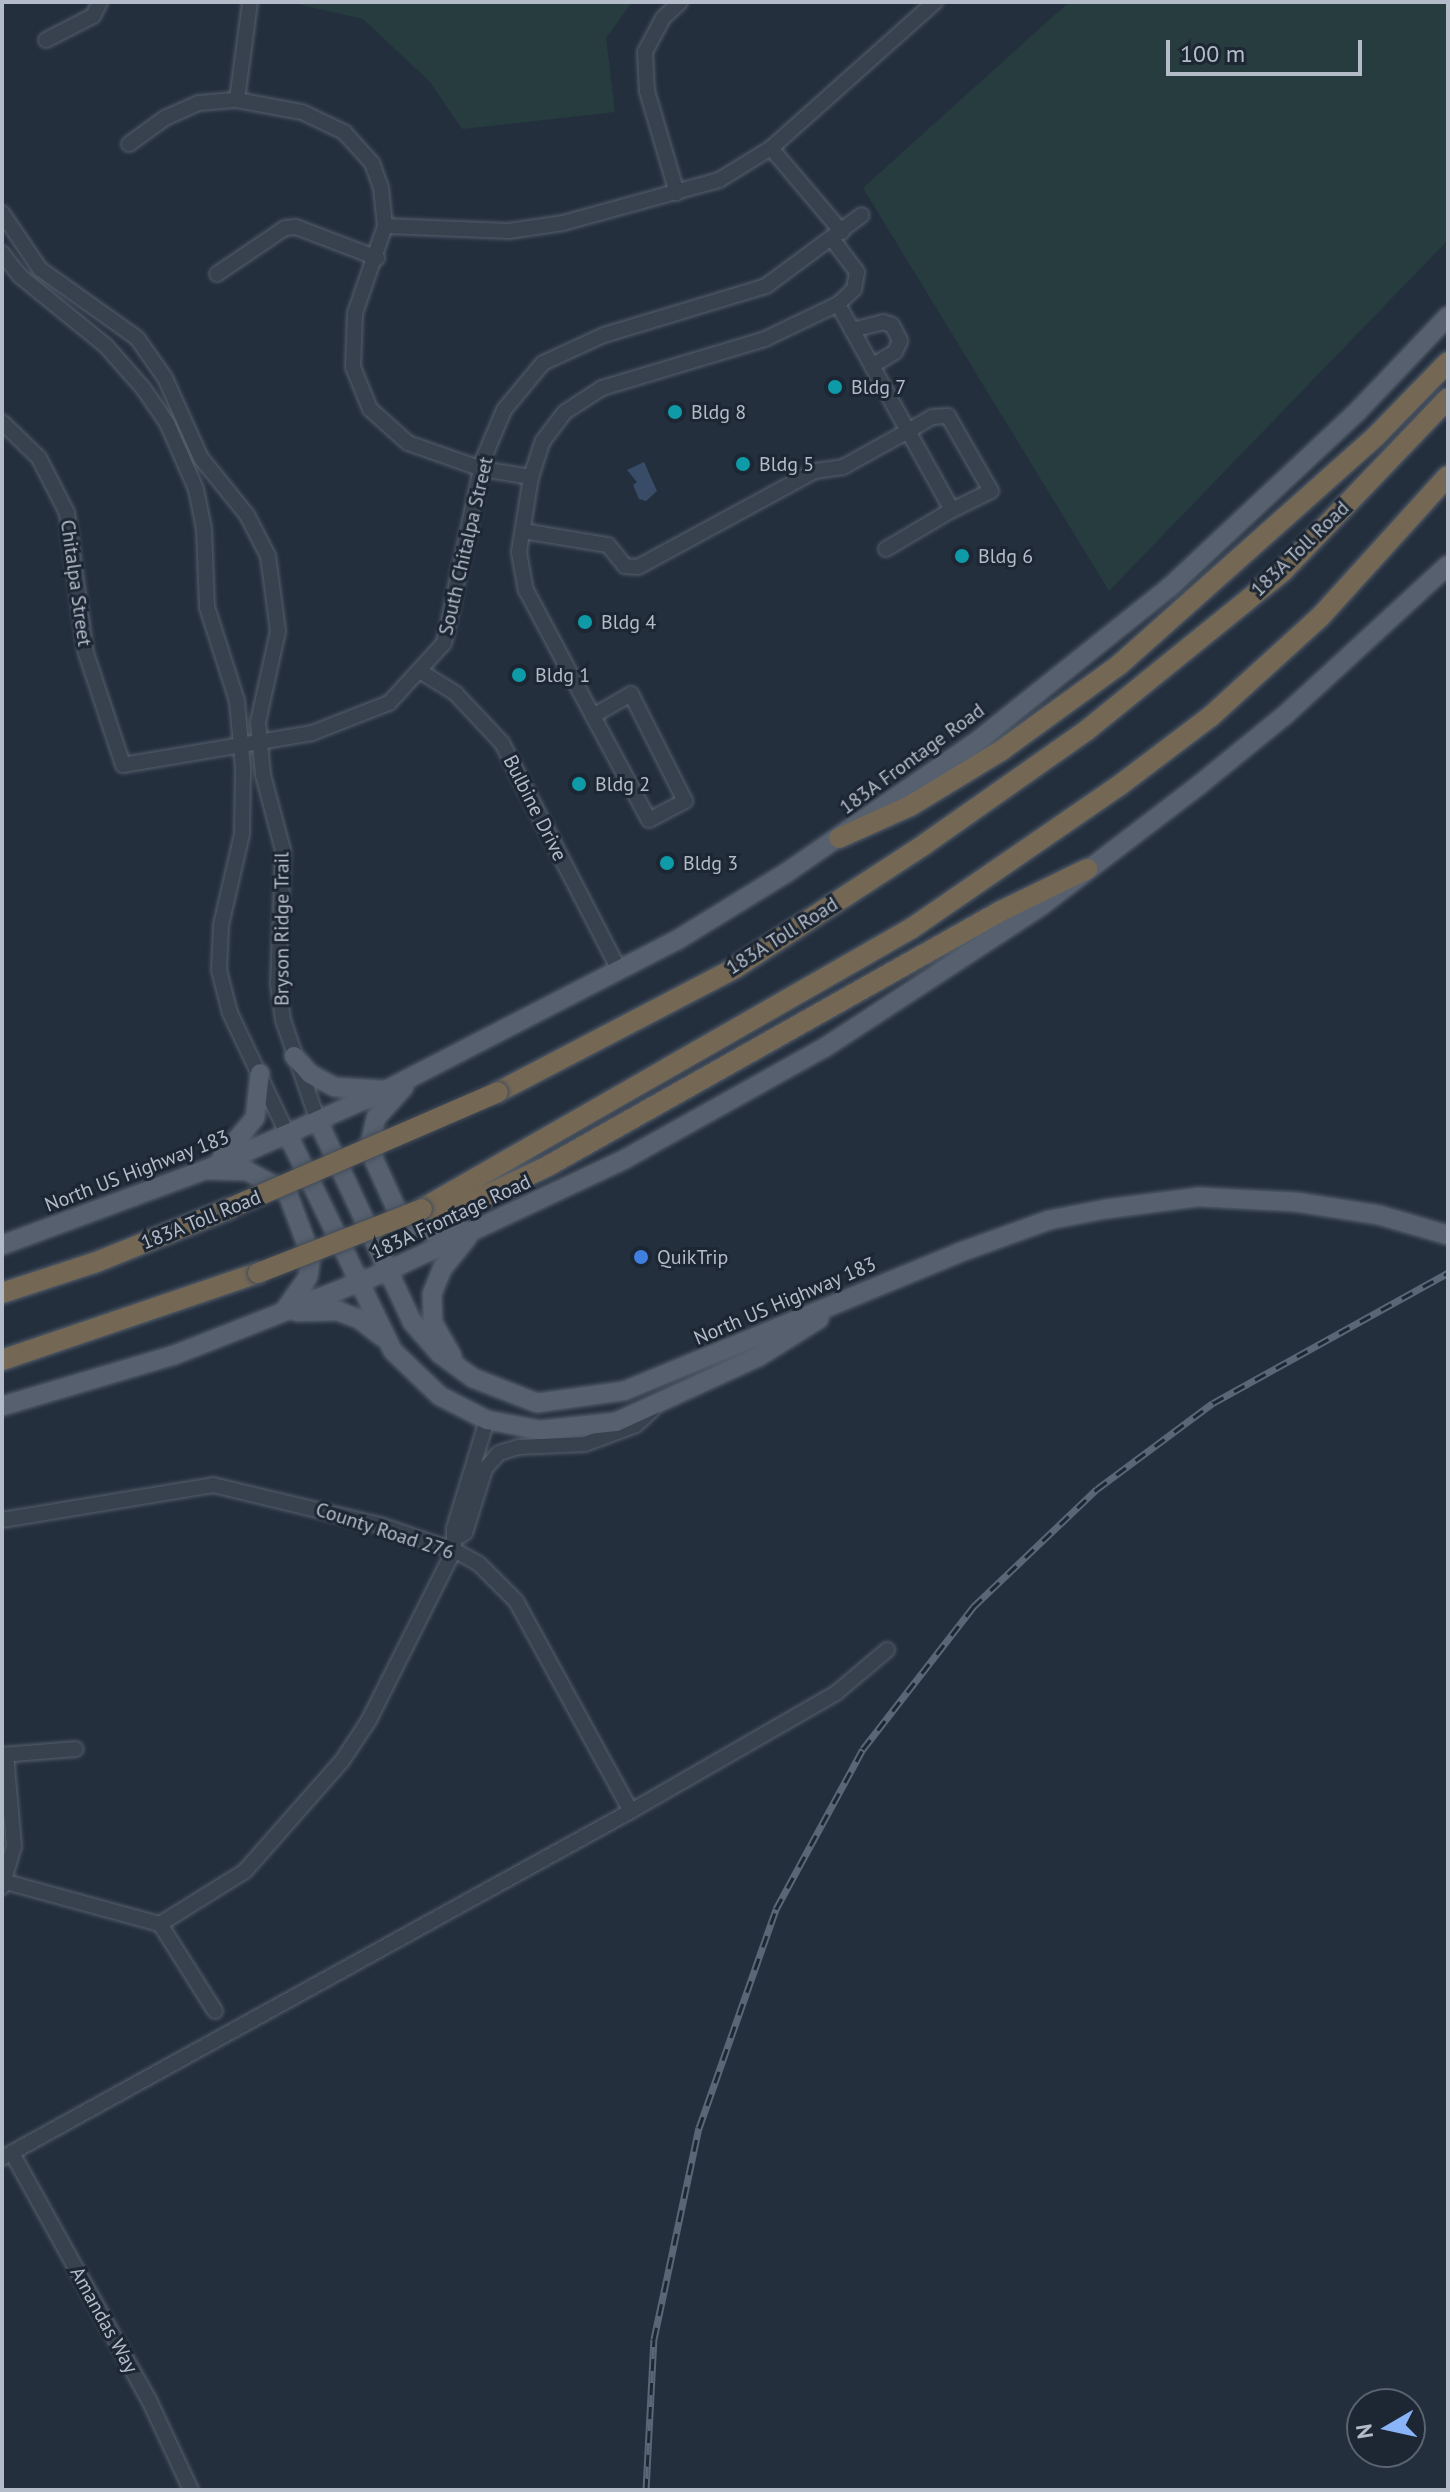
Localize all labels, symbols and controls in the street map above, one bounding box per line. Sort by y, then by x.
scale bar [1170,24,1366,74]
text: 100 m [1180,38,1245,69]
place label: Bldg 7 [851,375,906,399]
marker: Bldg 7 [826,378,844,396]
place label: Bldg 8 [691,400,746,424]
marker: Bldg 8 [666,403,684,421]
place label: Bldg 5 [759,452,814,476]
street label: South Chitalpa Street [434,454,498,638]
marker: Bldg 5 [734,455,752,473]
street label: 183A Toll Road [1245,496,1355,602]
street label: Chitalpa Street [55,518,97,648]
place label: Bldg 6 [978,544,1033,568]
marker: Bldg 6 [953,547,971,565]
place label: Bldg 4 [601,610,656,634]
marker: Bldg 4 [576,613,594,631]
place label: Bldg 1 [535,663,590,687]
marker: Bldg 1 [510,666,528,684]
street label: 183A Frontage Road [835,698,989,820]
street label: Bulbine Drive [498,751,572,865]
place label: Bldg 2 [595,772,650,796]
marker: Bldg 2 [570,775,588,793]
place label: Bldg 3 [683,851,738,875]
street label: Bryson Ridge Trail [270,852,294,1006]
marker: Bldg 3 [658,854,676,872]
street label: 183A Toll Road [721,892,843,980]
street label: North US Highway 183 [41,1125,233,1217]
street label: 183A Frontage Road [367,1169,535,1265]
street label: 183A Toll Road [137,1185,265,1255]
place label: QuikTrip [657,1245,728,1269]
marker: QuikTrip [632,1248,650,1266]
street label: North US Highway 183 [690,1252,880,1350]
street label: County Road 276 [312,1497,458,1565]
street label: Amandas Way [65,2262,143,2378]
north arrow [1346,2388,1426,2468]
text: N [1349,2422,1379,2441]

